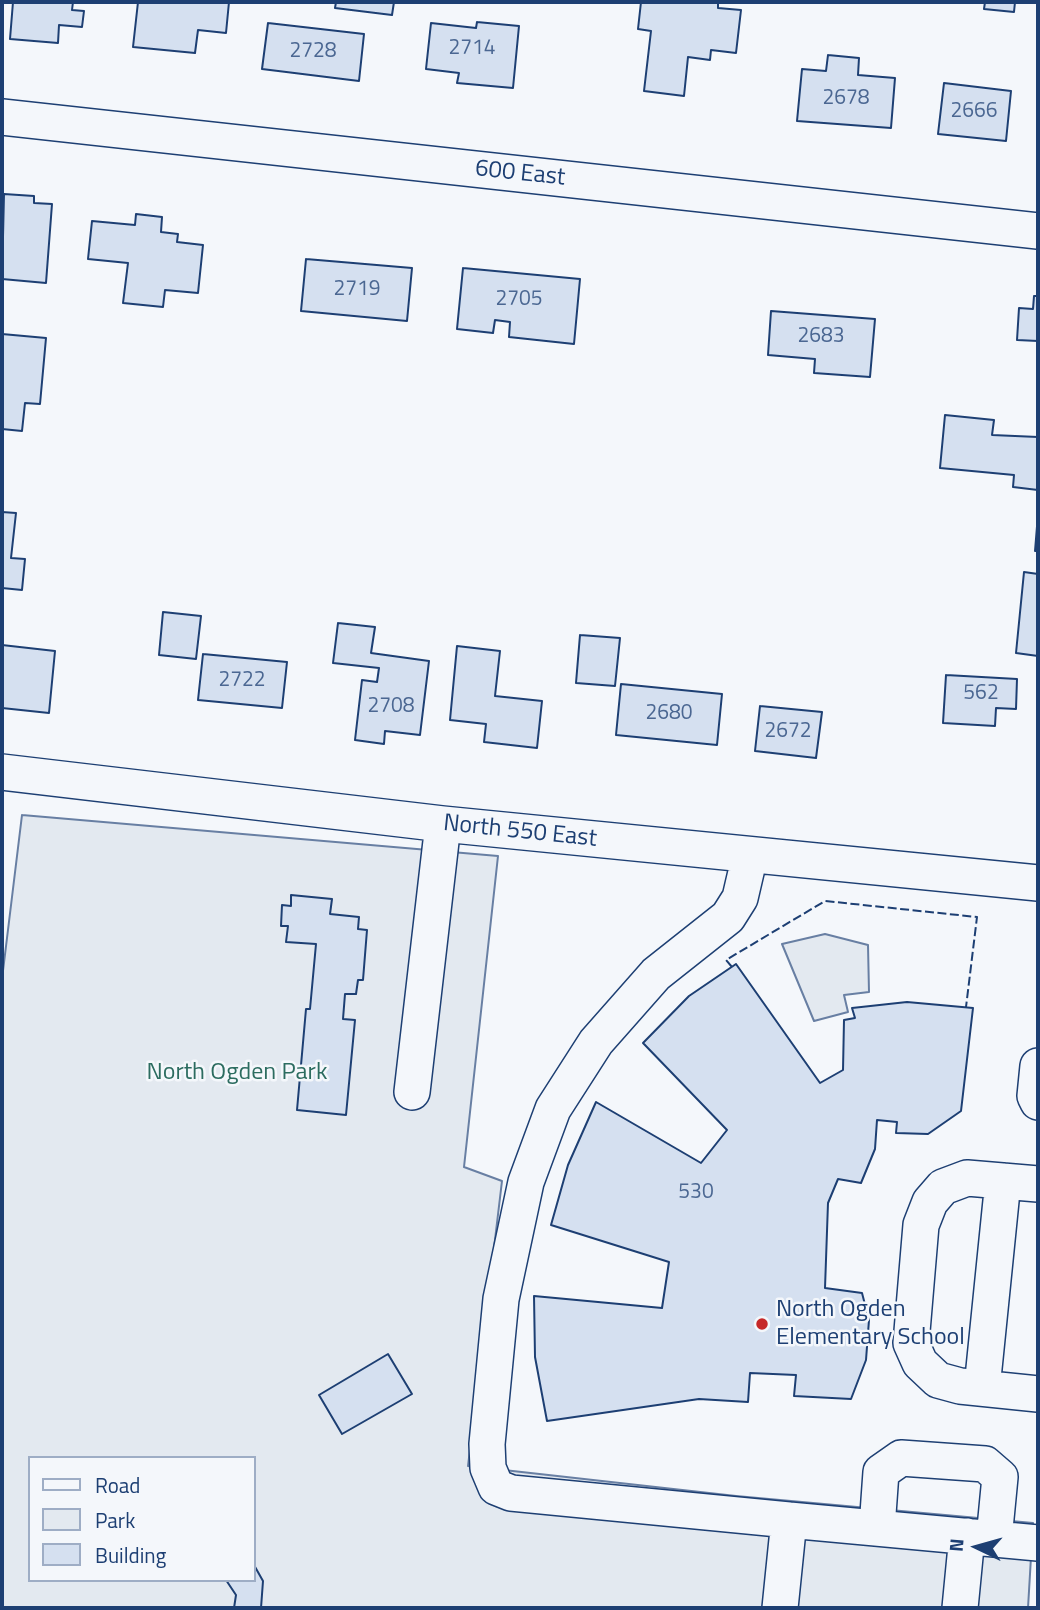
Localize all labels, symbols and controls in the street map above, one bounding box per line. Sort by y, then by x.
house number: 2714 [448,36,496,62]
house number: 2728 [289,39,337,65]
house number: 2678 [822,86,870,112]
house number: 2666 [950,99,998,125]
street label: 600 East [474,155,566,193]
house number: 2719 [333,277,381,303]
house number: 2705 [495,287,543,313]
house number: 2683 [797,324,845,350]
house number: 2722 [218,668,266,694]
house number: 562 [963,681,999,707]
house number: 2708 [367,694,415,720]
house number: 2680 [645,701,693,727]
house number: 2672 [764,719,812,745]
street label: North 550 East [442,810,598,854]
park label: North Ogden Park [147,1059,327,1087]
house number: 530 [678,1180,714,1206]
place label: North Ogden Elementary School [776,1296,965,1352]
marker: North Ogden Elementary School [754,1316,770,1332]
legend [28,1456,256,1582]
text: Road [95,1469,140,1501]
text: Park [95,1504,135,1536]
north arrow [942,1512,1012,1582]
text: N [941,1537,971,1553]
text: Building [95,1539,166,1571]

